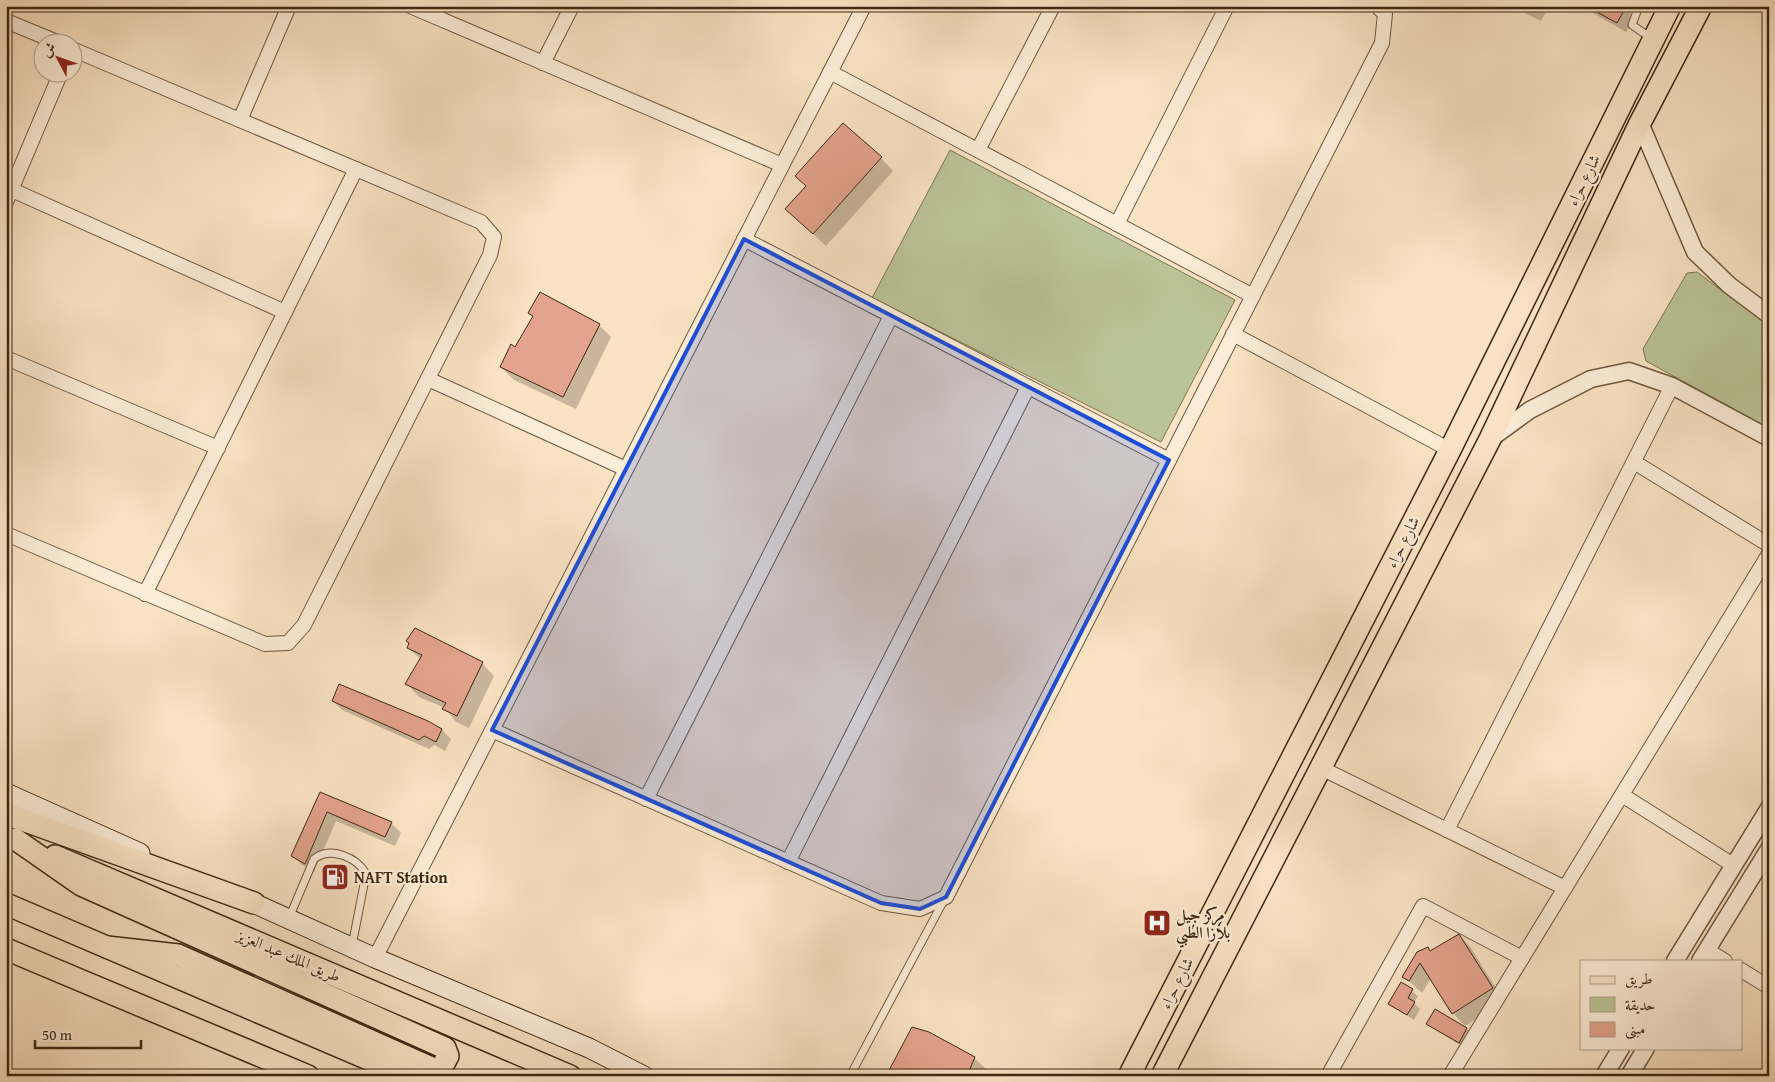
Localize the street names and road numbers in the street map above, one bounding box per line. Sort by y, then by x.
street label: شارع حراء [1560,150,1608,211]
street label: شارع حراء [1379,512,1427,573]
street label: طريق الملك عبد العزيز [231,922,345,988]
street label: شارع حراء [1153,953,1201,1014]

